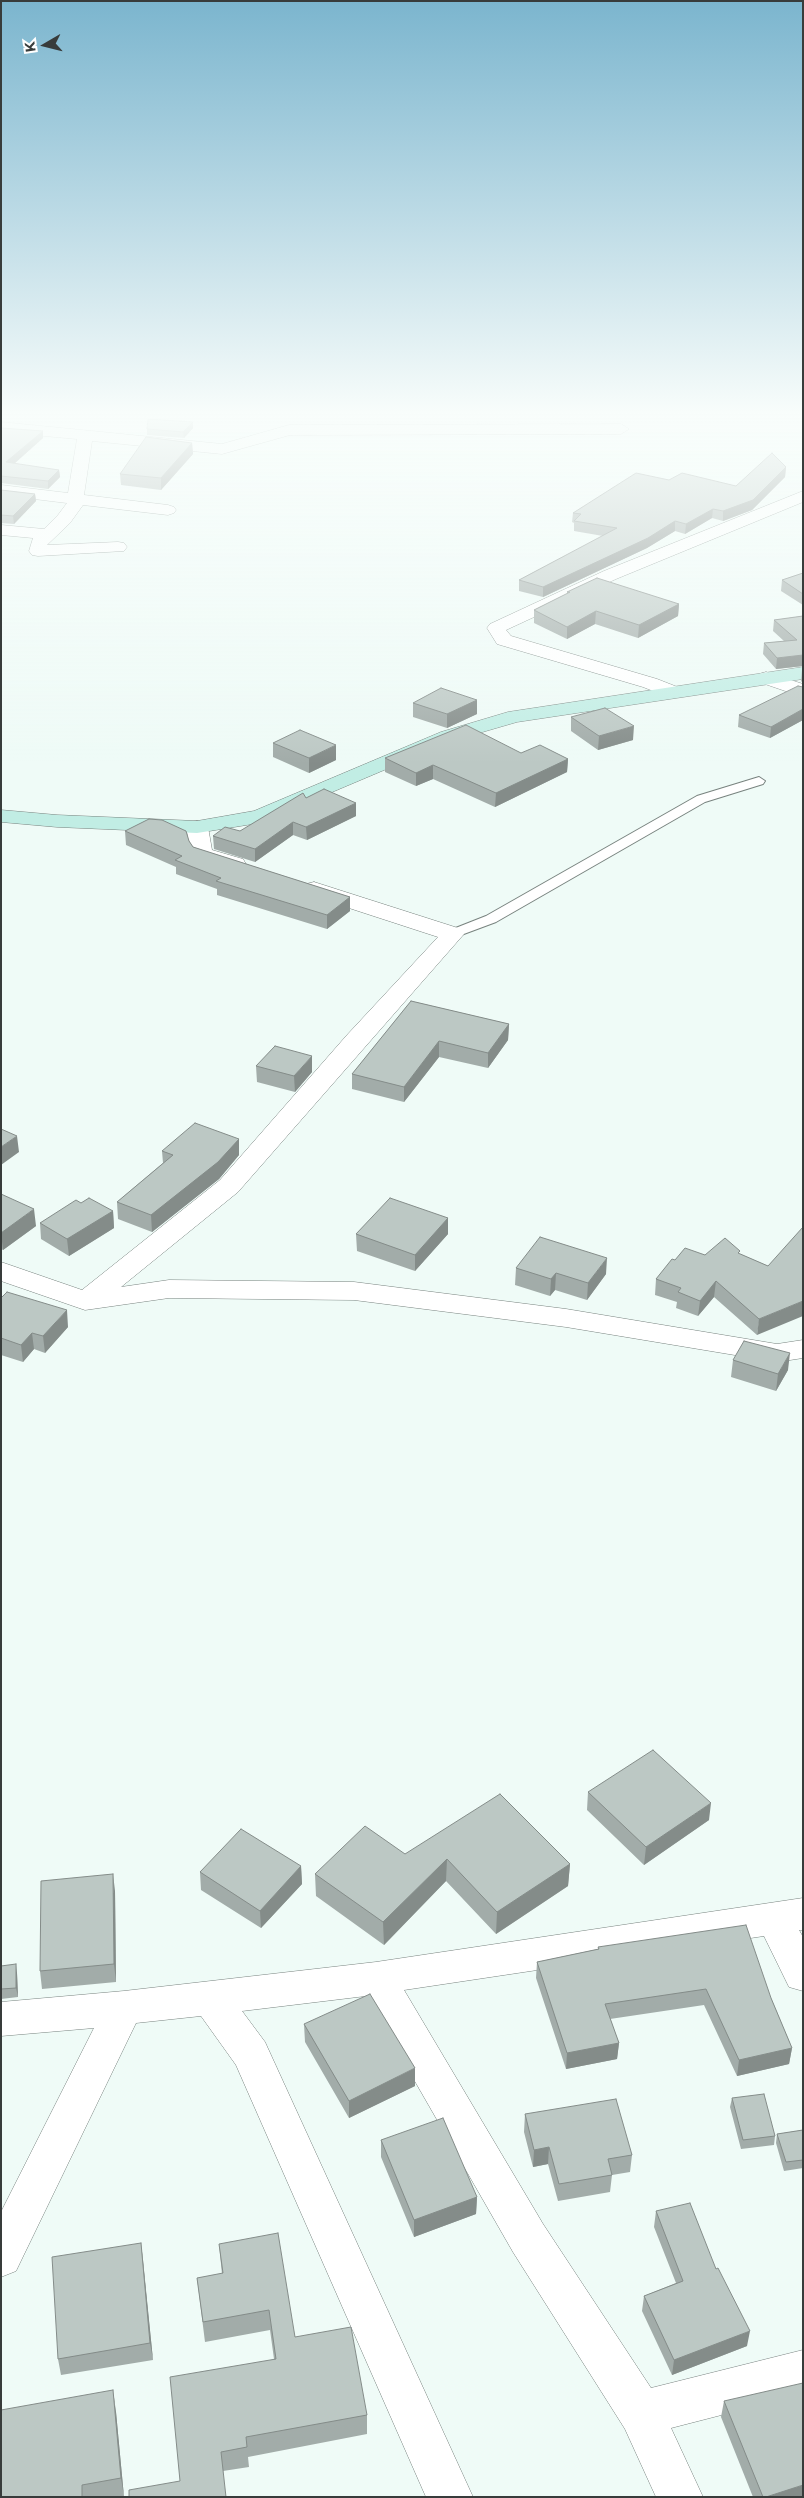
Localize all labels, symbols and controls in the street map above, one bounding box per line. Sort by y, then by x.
north arrow [20,20,70,70]
text: K [21,41,40,53]

